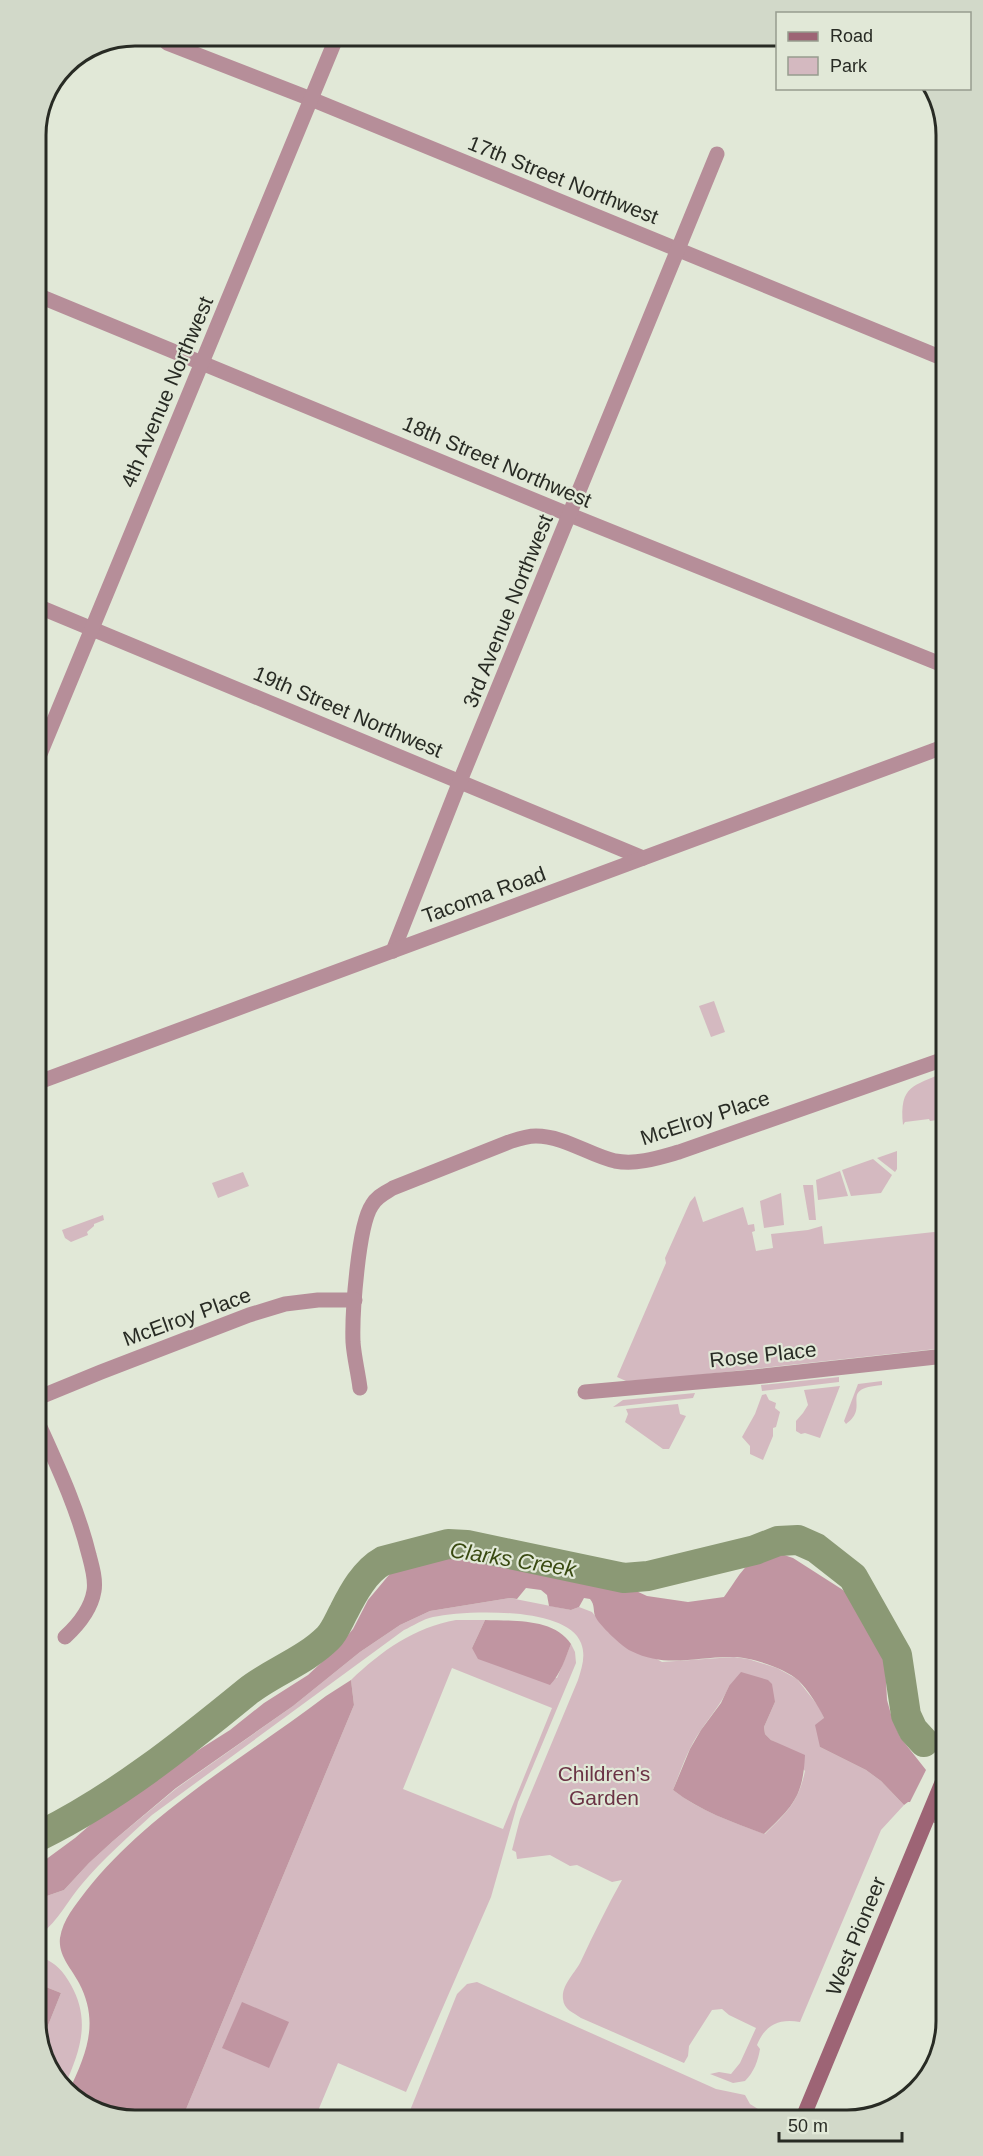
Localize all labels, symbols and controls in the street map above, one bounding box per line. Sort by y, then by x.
legend [776,12,971,90]
text: Road [830,26,873,46]
text: Park [830,56,868,76]
street label: 17th Street Northwest [465,131,662,228]
street label: 4th Avenue Northwest [116,293,217,491]
street label: 18th Street Northwest [399,411,595,512]
street label: 3rd Avenue Northwest [458,511,557,711]
street label: 19th Street Northwest [250,661,446,762]
street label: Tacoma Road [419,862,549,927]
street label: McElroy Place [637,1086,772,1149]
street label: McElroy Place [120,1283,254,1350]
street label: Rose Place [708,1337,818,1372]
water label: Clarks Creek [448,1537,579,1582]
park label: Children's Garden [558,1762,650,1809]
street label: West Pioneer [821,1873,890,1998]
scale bar [779,2105,902,2143]
text: 50 m [788,2116,828,2136]

